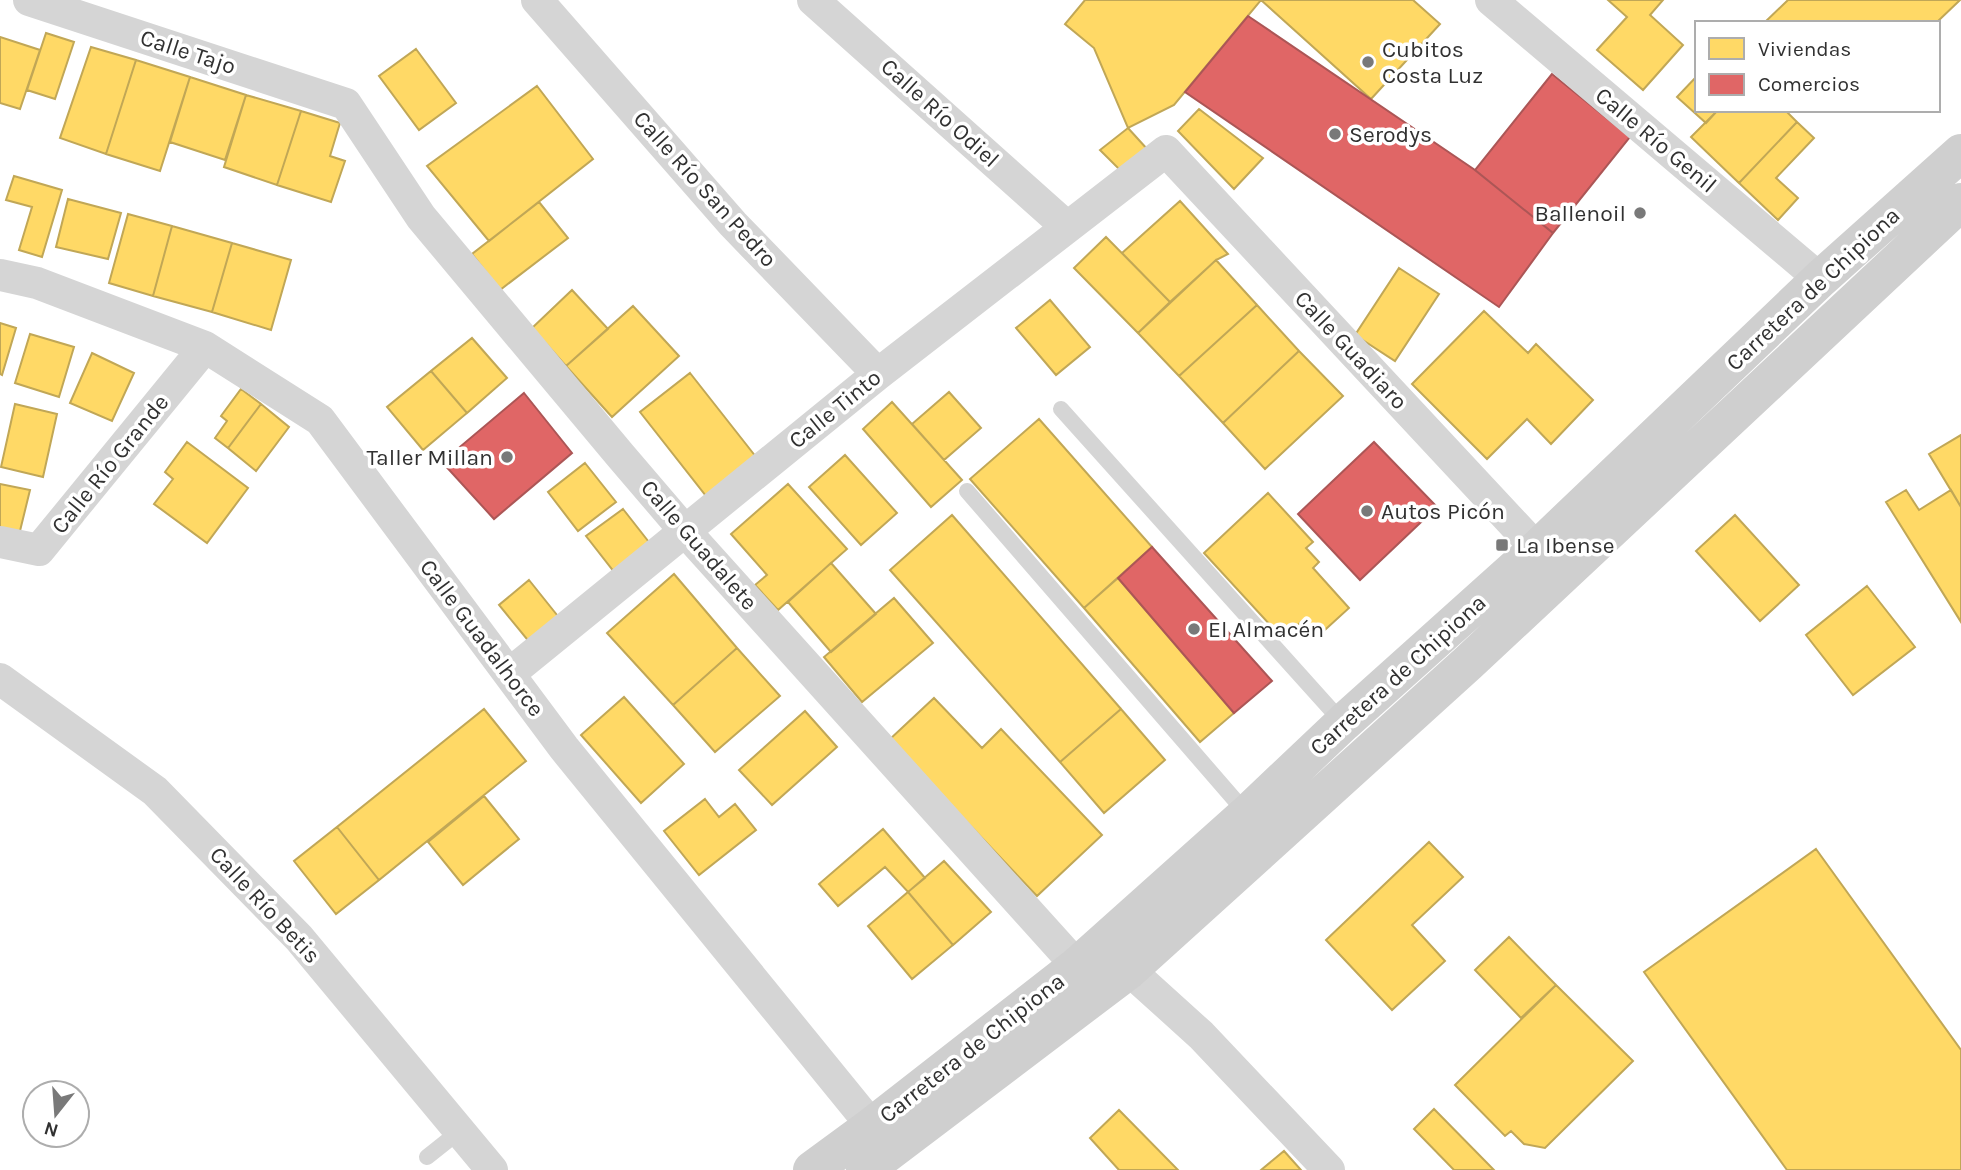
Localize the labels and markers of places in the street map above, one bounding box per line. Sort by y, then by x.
place label: Cubitos Costa Luz [1382,36,1483,89]
marker: Cubitos Costa Luz [1360,54,1376,70]
place label: Serodys [1349,121,1432,148]
marker: Serodys [1327,126,1343,142]
place label: Ballenoil [1535,200,1626,227]
marker: Ballenoil [1632,205,1648,221]
place label: Taller Millan [367,444,493,471]
marker: Taller Millan [499,449,515,465]
place label: Autos Picón [1381,498,1505,525]
marker: Autos Picón [1359,503,1375,519]
place label: La Ibense [1516,532,1615,559]
marker: La Ibense [1494,537,1510,553]
place label: El Almacén [1208,616,1324,643]
marker: El Almacén [1186,621,1202,637]

